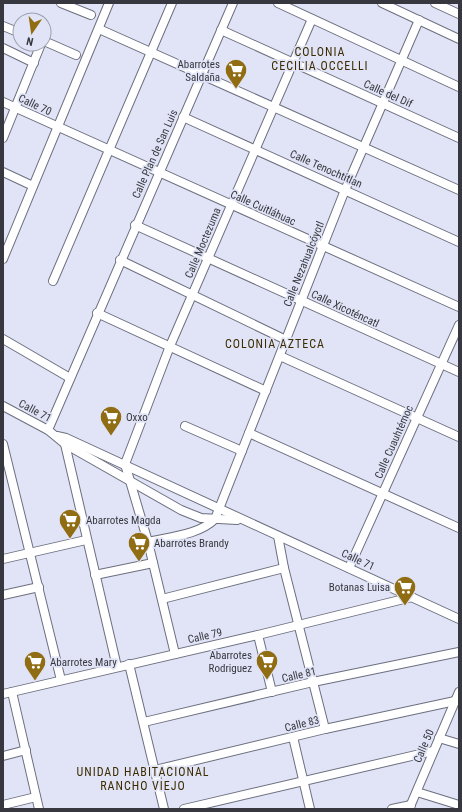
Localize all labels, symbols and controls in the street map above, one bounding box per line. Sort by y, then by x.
north arrow [12,12,52,52]
text: N [25,34,35,48]
district label: COLONIA CECILIA OCCELLI [271,45,369,73]
supermarket icon: Abarrotes Saldaña [223,57,249,90]
place label: Abarrotes Saldaña [177,58,220,84]
street label: Calle del Dif [362,77,415,111]
street label: Calle 70 [16,92,54,118]
street label: Calle Plan de San Luis [130,108,180,200]
street label: Calle Tenochtitlan [288,147,364,191]
street label: Calle Cuitláhuac [228,188,298,228]
street label: Calle Moctezuma [182,206,224,280]
street label: Calle Nezahualcóyotl [281,219,327,309]
street label: Calle Xicoténcatl [309,288,381,330]
district label: COLONIA AZTECA [225,337,325,351]
street label: Calle 71 [16,397,54,425]
street label: Calle Cuauhtémoc [372,403,416,481]
supermarket icon: Oxxo [98,404,124,437]
place label: Oxxo [126,411,148,424]
supermarket icon: Abarrotes Magda [57,507,83,540]
place label: Abarrotes Magda [86,514,161,527]
supermarket icon: Abarrotes Brandy [126,530,152,563]
place label: Abarrotes Brandy [154,537,229,550]
street label: Calle 71 [339,547,377,573]
supermarket icon: Botanas Luisa [392,574,418,607]
place label: Botanas Luisa [329,581,390,594]
street label: Calle 79 [186,626,224,646]
supermarket icon: Abarrotes Rodriguez [254,648,280,681]
supermarket icon: Abarrotes Mary [22,649,48,682]
place label: Abarrotes Rodriguez [209,649,252,675]
place label: Abarrotes Mary [50,656,117,669]
street label: Calle 81 [280,665,318,685]
street label: Calle 83 [283,713,321,735]
street label: Calle 50 [411,727,437,765]
district label: UNIDAD HABITACIONAL RANCHO VIEJO [76,765,210,793]

